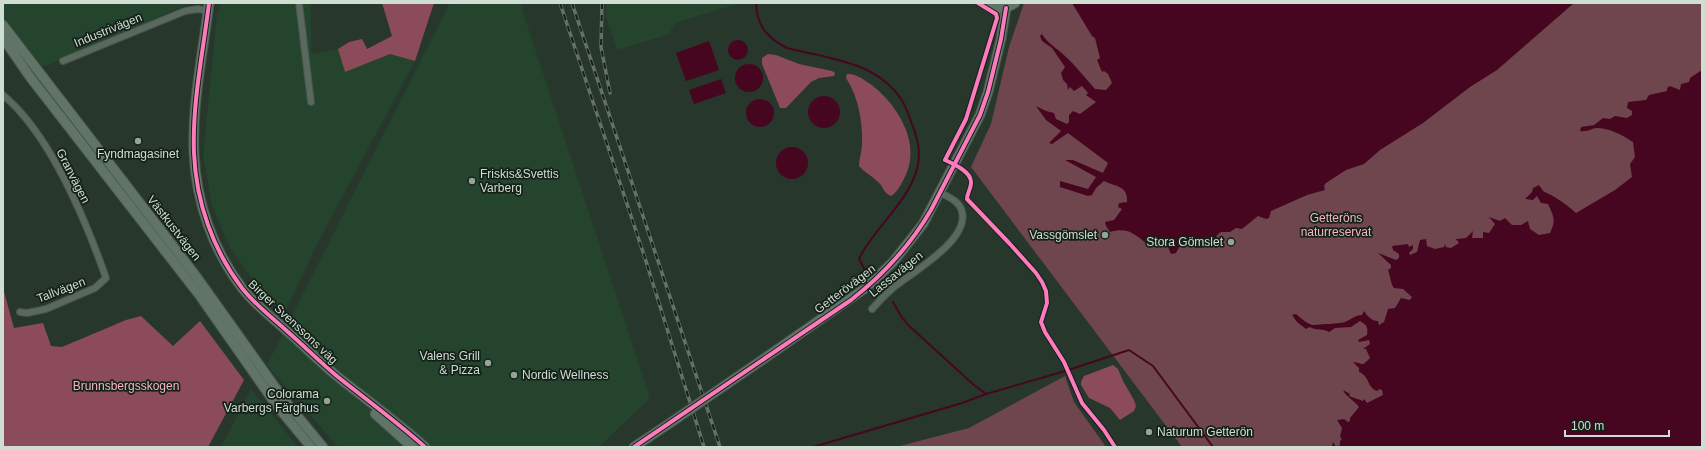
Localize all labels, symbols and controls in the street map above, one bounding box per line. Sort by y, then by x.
street label: Industrivägen [72,10,144,50]
marker: Fyndmagasinet [133,136,143,146]
street label: Granvägen [53,146,93,206]
place label: Fyndmagasinet [97,147,180,161]
place label: Friskis&Svettis Varberg [480,167,559,195]
marker: Friskis&Svettis Varberg [467,176,477,186]
street label: Västkustvägen [144,193,204,263]
park label: Getteröns naturreservat [1301,211,1372,239]
place label: Vassgömslet [1029,228,1098,242]
marker: Vassgömslet [1100,230,1110,240]
place label: Stora Gömslet [1146,235,1224,249]
marker: Stora Gömslet [1226,237,1236,247]
street label: Lassavägen [866,248,926,300]
street label: Getterövägen [812,262,878,316]
street label: Tallvägen [35,274,87,306]
street label: Birger Svenssons väg [246,277,340,367]
place label: Valens Grill & Pizza [420,349,480,377]
marker: Valens Grill & Pizza [483,358,493,368]
place label: Nordic Wellness [522,368,608,382]
marker: Nordic Wellness [509,370,519,380]
park label: Brunnsbergsskogen [73,379,179,393]
place label: Colorama Varbergs Färghus [224,387,319,415]
marker: Colorama Varbergs Färghus [322,396,332,406]
scale bar [1565,412,1669,438]
text: 100 m [1571,419,1604,433]
place label: Naturum Getterön [1157,425,1253,439]
marker: Naturum Getterön [1144,427,1154,437]

